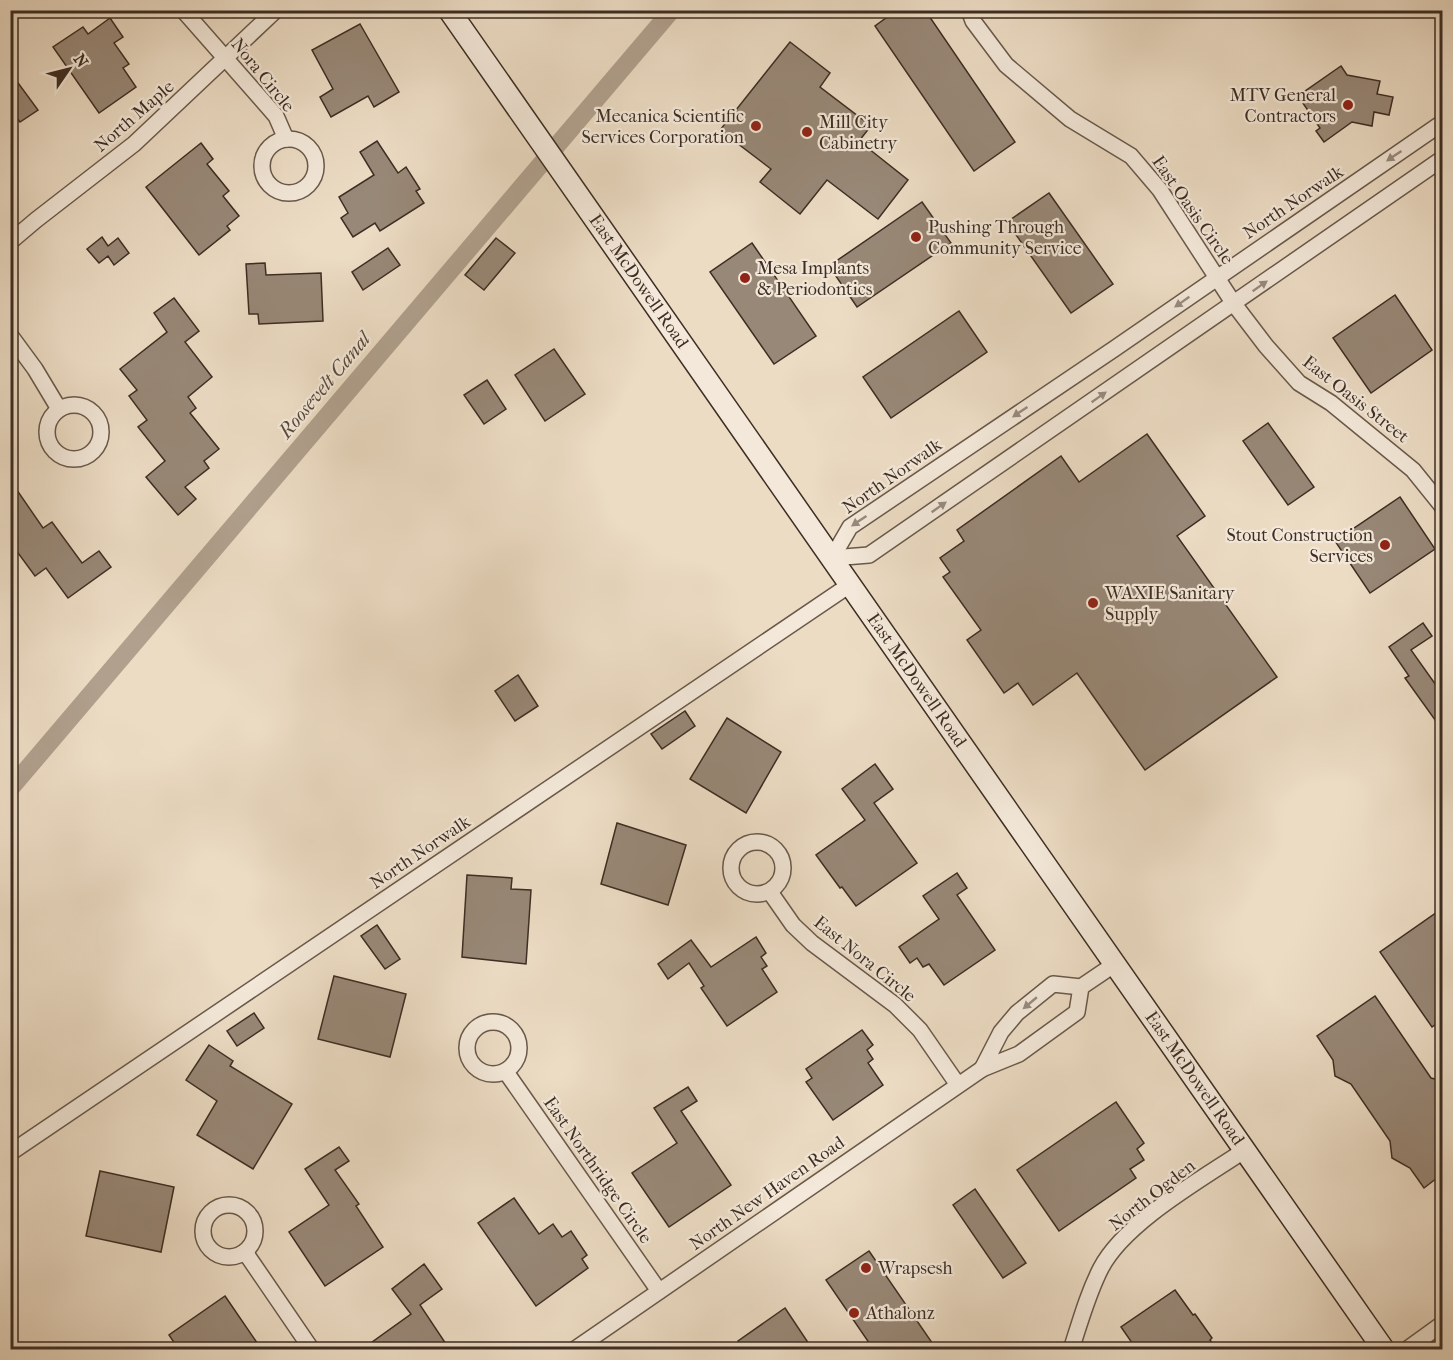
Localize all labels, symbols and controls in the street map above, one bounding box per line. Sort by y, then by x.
street label: Nora Circle [227,34,299,116]
north arrow [39,39,99,99]
text: N [70,50,93,72]
street label: North Maple [90,76,178,157]
place label: MTV General Contractors [1230,85,1336,127]
marker: MTV General Contractors [1341,98,1355,112]
place label: Mecanica Scientific Services Corporation [582,106,745,148]
place label: Mill City Cabinetry [819,112,898,154]
marker: Mecanica Scientific Services Corporation [749,119,763,133]
marker: Mill City Cabinetry [800,125,814,139]
one-way arrow [1387,150,1403,162]
street label: East Oasis Circle [1147,152,1238,269]
street label: North Norwalk [1239,161,1348,244]
street label: East McDowell Road [584,210,693,352]
place label: Pushing Through Community Service [928,217,1082,259]
marker: Pushing Through Community Service [909,230,923,244]
place label: Mesa Implants & Periodontics [757,258,873,300]
marker: Mesa Implants & Periodontics [738,271,752,285]
one-way arrow [1251,280,1267,292]
one-way arrow [1174,296,1190,308]
water label: Roosevelt Canal [272,326,376,444]
street label: East Oasis Street [1298,351,1413,448]
one-way arrow [1091,391,1107,403]
one-way arrow [1013,406,1029,418]
street label: North Norwalk [839,434,947,518]
one-way arrow [930,501,946,513]
one-way arrow [851,515,867,526]
place label: Stout Construction Services [1226,525,1374,567]
marker: Stout Construction Services [1378,538,1392,552]
place label: WAXIE Sanitary Supply [1104,583,1236,625]
marker: WAXIE Sanitary Supply [1086,596,1100,610]
street label: East McDowell Road [862,609,971,751]
street label: North Norwalk [366,811,475,894]
street label: East Nora Circle [810,912,920,1007]
one-way arrow [1023,996,1038,1009]
street label: East McDowell Road [1140,1007,1249,1149]
street label: East Northridge Circle [539,1093,656,1248]
street label: North New Haven Road [686,1132,849,1255]
street label: North Ogden [1105,1155,1200,1235]
place label: Wrapsesh [877,1258,953,1279]
marker: Wrapsesh [859,1261,873,1275]
place label: Athalonz [865,1303,935,1324]
marker: Athalonz [847,1306,861,1320]

